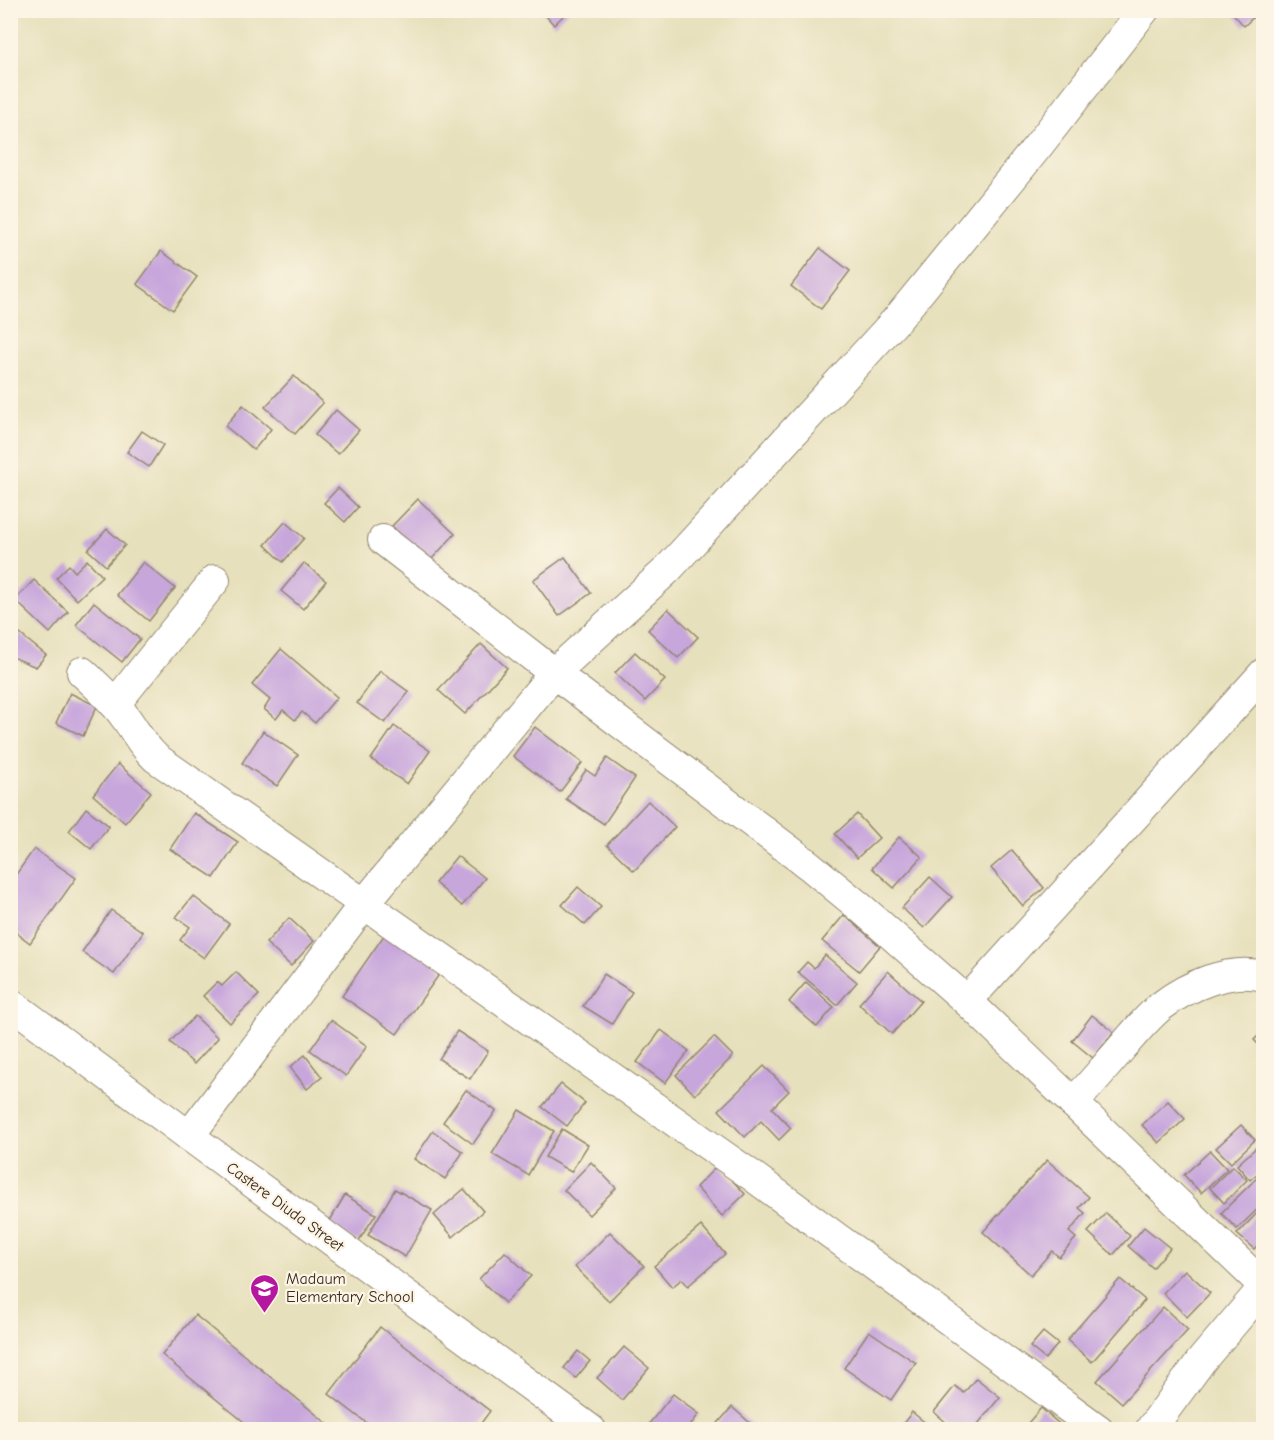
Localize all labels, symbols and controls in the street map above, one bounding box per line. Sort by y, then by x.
street label: Castere Diuda Street [223,1158,347,1256]
place label: Madaum Elementary School [286,1270,414,1306]
school or university icon: Madaum Elementary School [249,1272,281,1314]

